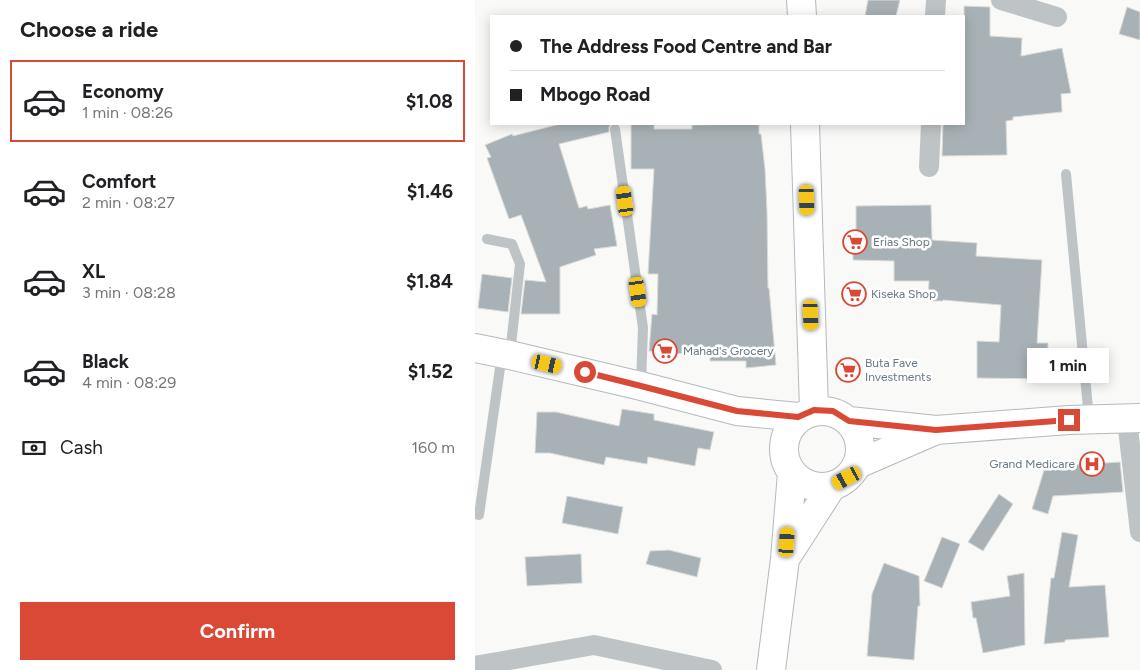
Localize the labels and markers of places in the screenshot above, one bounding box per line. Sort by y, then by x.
supermarket icon: Erias Shop [842,229,868,255]
place label: Erias Shop [873,235,930,249]
supermarket icon: Kiseka Shop [841,281,867,307]
place label: Kiseka Shop [871,287,936,301]
supermarket icon: Mahad's Grocery [652,338,678,364]
place label: Mahad's Grocery [683,344,774,358]
place label: Buta Fave Investments [865,356,932,384]
supermarket icon: Buta Fave Investments [835,357,861,383]
hospital icon: Grand Medicare [1079,451,1105,477]
place label: Grand Medicare [989,457,1075,471]

